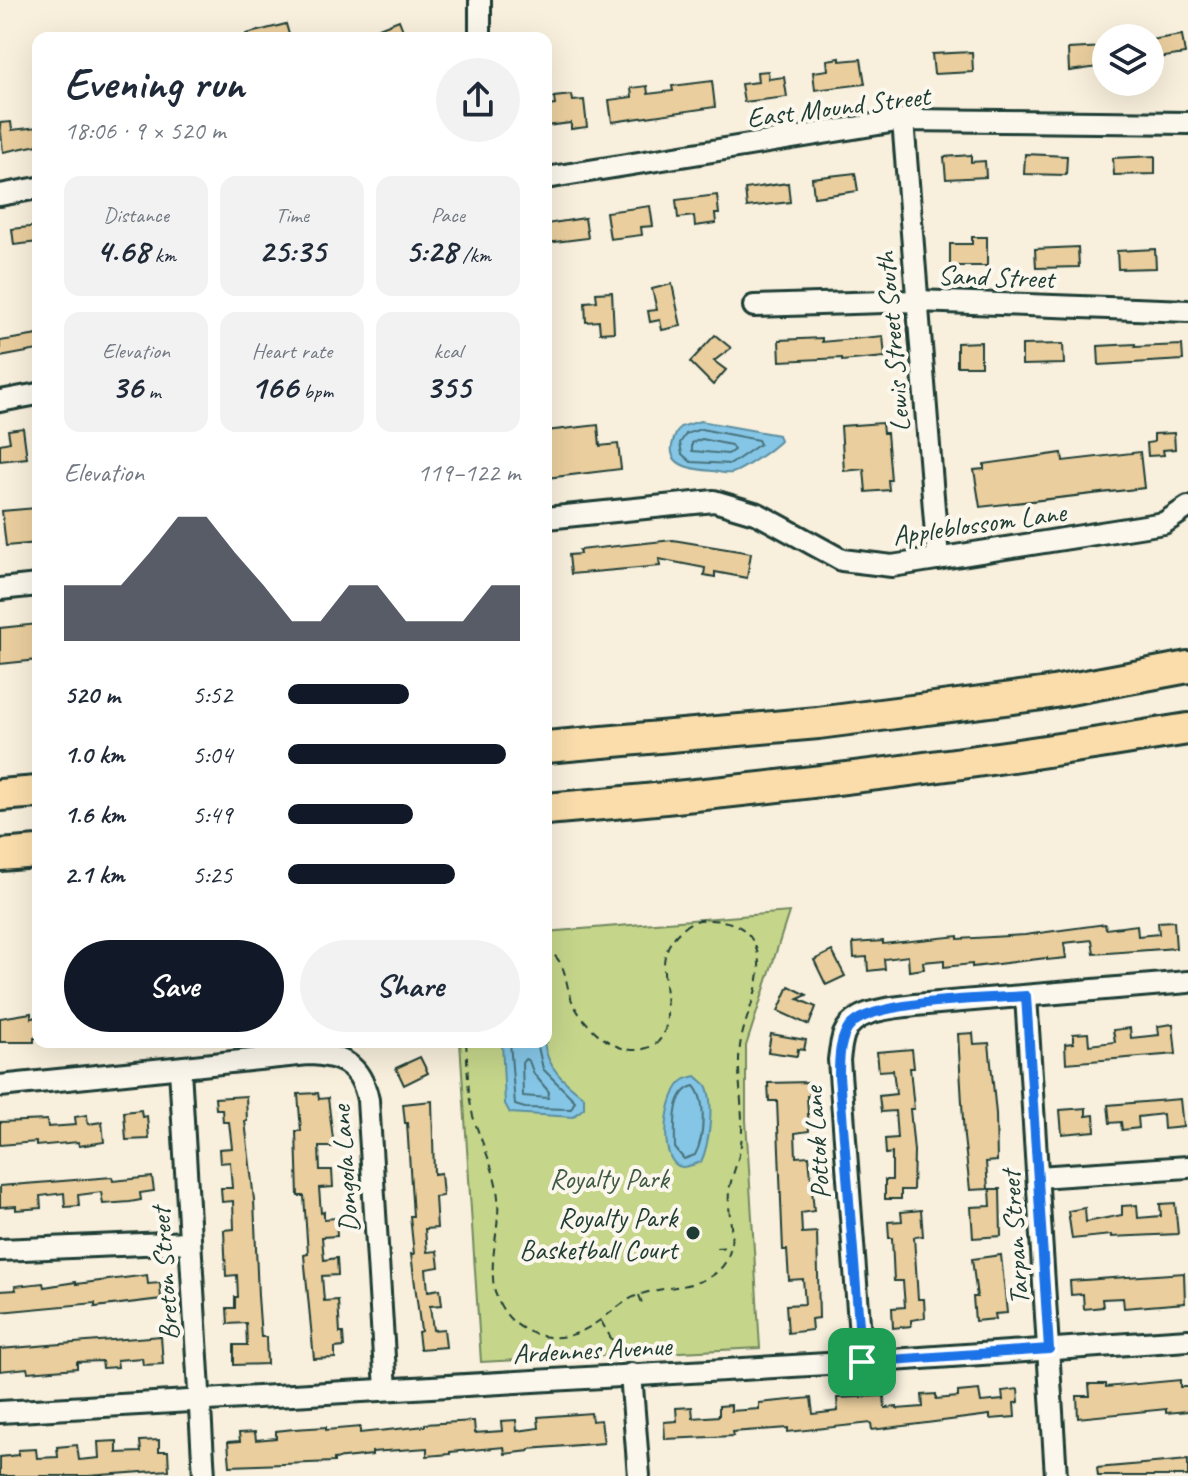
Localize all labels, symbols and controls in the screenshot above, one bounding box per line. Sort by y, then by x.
map controls [1092,24,1164,96]
button: layers [1092,24,1164,96]
text: Evening run [64,56,244,111]
button: share [436,58,520,142]
street label: East Mound Street [745,78,934,135]
text: 18:06 · 9 × 520 m [64,114,225,147]
text: Distance [103,201,169,229]
text: Time [275,201,309,229]
text: Pace [431,201,465,229]
text: 4.68 [96,229,149,272]
text: 25:35 [259,229,325,272]
text: 5:28 [405,229,457,272]
text: km [149,241,176,269]
text: /km [457,241,491,269]
street label: Lewis Street South [867,249,918,433]
street label: Sand Street [937,257,1057,296]
text: Elevation [102,337,170,365]
text: Heart rate [252,337,332,365]
text: kcal [433,337,463,365]
text: 36 [112,365,143,408]
text: 166 [251,365,298,408]
text: 355 [426,365,470,408]
text: m [143,377,160,405]
text: bpm [298,377,333,405]
text: Elevation [64,456,144,489]
text: 119–122 m [417,456,520,489]
street label: Appleblossom Lane [890,494,1070,553]
text: 520 m [64,678,120,711]
text: 5:52 [192,678,232,711]
text: 1.0 km [64,738,124,771]
text: 5:04 [192,738,232,771]
text: 1.6 km [64,798,125,831]
text: 5:49 [192,798,232,831]
text: 2.1 km [64,858,124,891]
text: 5:25 [192,858,232,891]
button: Save [64,940,284,1032]
button: Share [300,940,520,1032]
street label: Pottok Lane [795,1084,838,1200]
street label: Dongola Lane [322,1102,366,1234]
park label: Royalty Park [549,1161,670,1196]
street label: Tarpan Street [992,1166,1037,1306]
place label: Royalty Park Basketball Court [519,1200,680,1267]
street label: Breton Street [142,1203,187,1342]
marker: Royalty Park Basketball Court [684,1224,702,1242]
street label: Ardennes Avenue [512,1328,674,1371]
pin [828,1328,896,1396]
icon: arrive [840,1340,884,1384]

